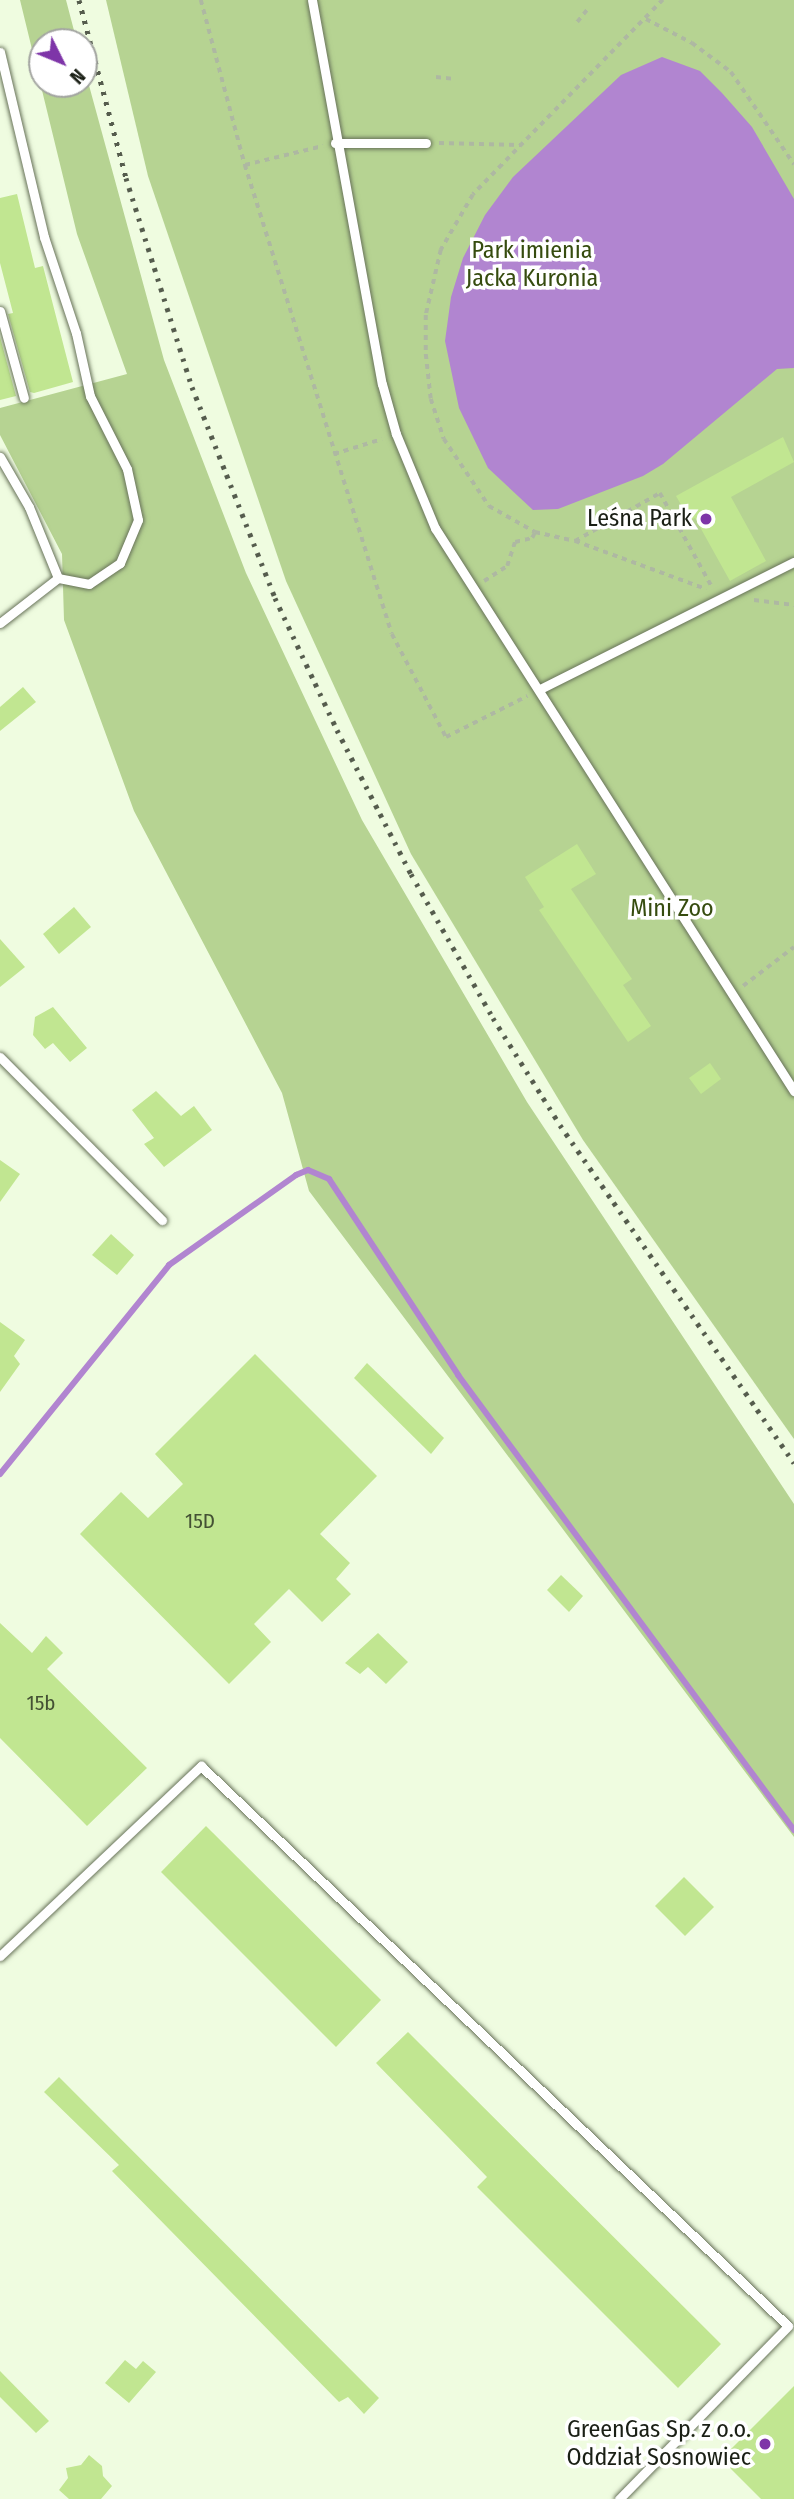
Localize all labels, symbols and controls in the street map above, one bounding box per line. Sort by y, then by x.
north arrow [28,28,98,98]
text: N [65,64,90,88]
park label: Park imienia Jacka Kuronia [466,237,598,293]
place label: Leśna Park [587,505,692,533]
marker: Leśna Park [698,511,714,527]
park label: Mini Zoo [630,895,714,923]
house number: 15D [185,1508,215,1534]
house number: 15b [26,1690,56,1716]
place label: GreenGas Sp. z o.o. Oddział Sosnowiec [567,2416,751,2472]
marker: GreenGas Sp. z o.o. Oddział Sosnowiec [757,2436,773,2452]

